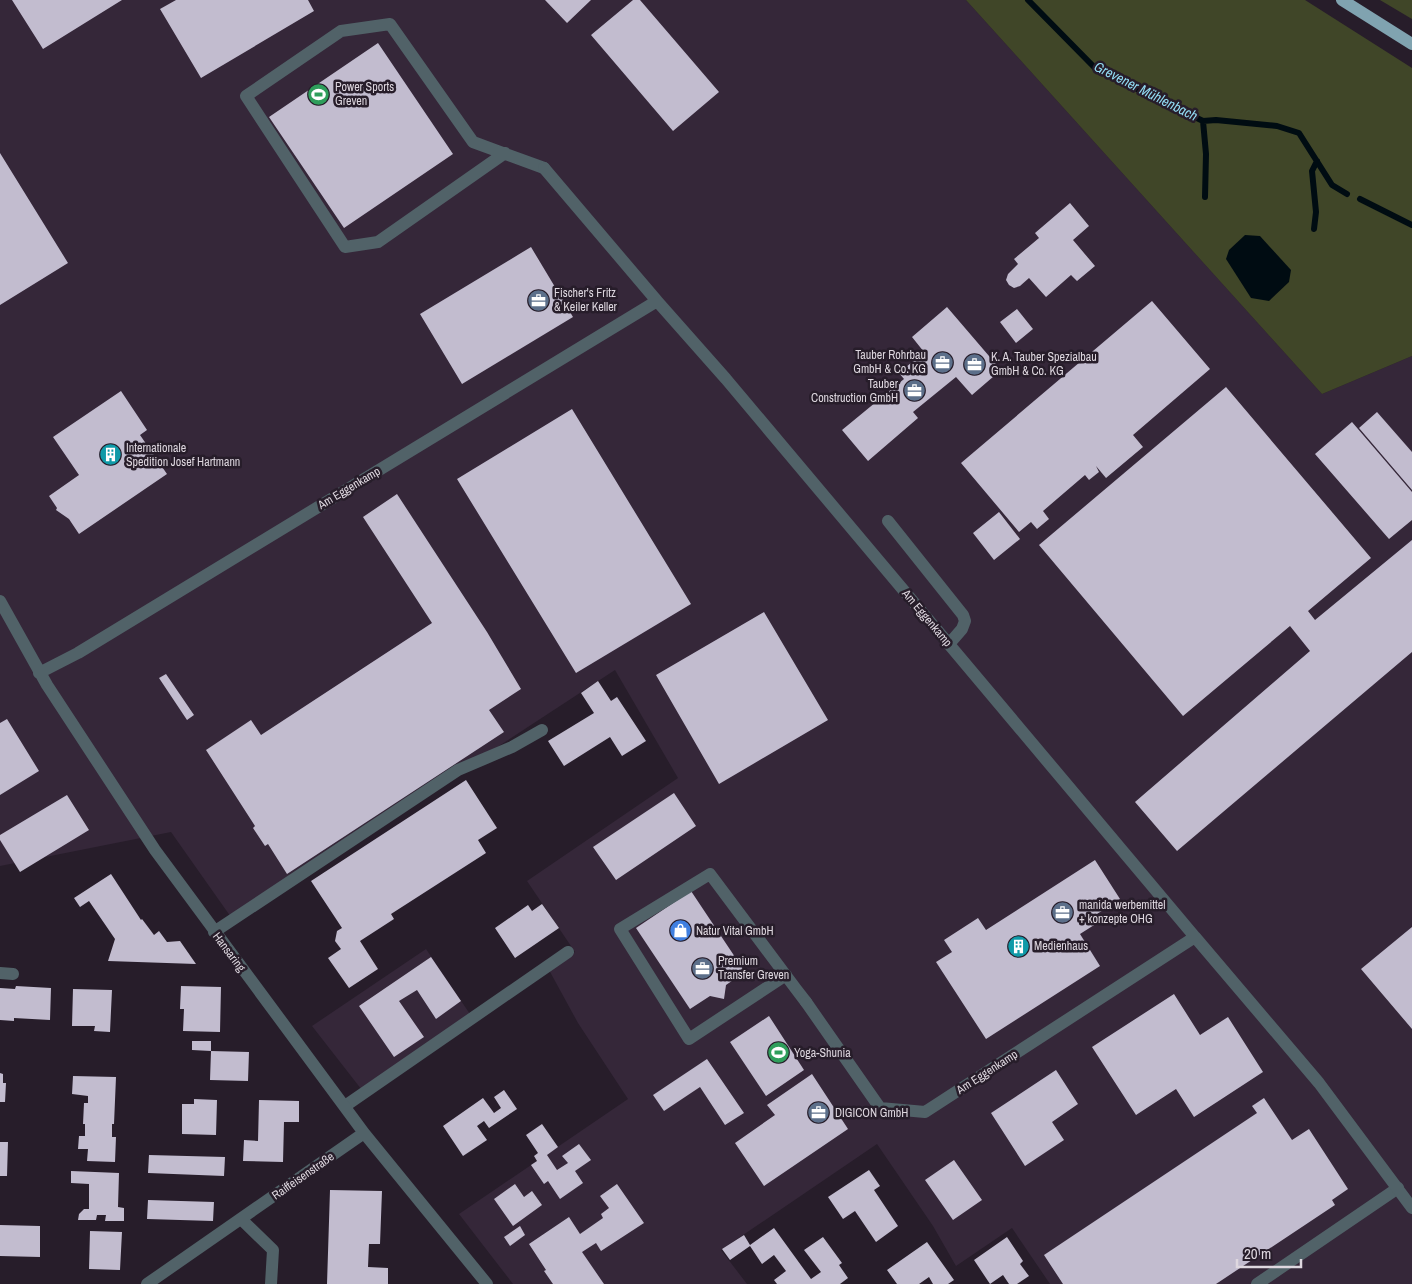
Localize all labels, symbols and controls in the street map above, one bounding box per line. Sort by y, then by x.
water label: Grevener Mühlenbach [1091,57,1201,125]
place label: Power Sports Greven [335,79,394,109]
sports icon: Power Sports Greven [307,82,331,106]
place label: Fischer's Fritz & Keiler Keller [554,285,618,315]
office icon: Fischer's Fritz & Keiler Keller [526,288,550,312]
place label: Tauber Rohrbau GmbH & Co. KG [853,347,926,377]
place label: K. A. Tauber Spezialbau GmbH & Co. KG [991,349,1097,379]
office icon: Tauber Rohrbau GmbH & Co. KG [930,350,954,374]
office icon: K. A. Tauber Spezialbau GmbH & Co. KG [963,352,987,376]
place label: Tauber Construction GmbH [811,376,899,406]
office icon: Tauber Construction GmbH [902,379,926,403]
place label: Internationale Spedition Josef Hartmann [126,440,240,470]
building icon: Internationale Spedition Josef Hartmann [98,443,122,467]
street label: Am Eggenkamp [314,463,383,513]
street label: Am Eggenkamp [898,585,956,650]
place label: manida werbemittel + konzepte OHG [1079,897,1165,927]
office icon: manida werbemittel + konzepte OHG [1051,900,1075,924]
shop icon: Natur Vital GmbH [668,919,692,943]
place label: Natur Vital GmbH [696,923,774,939]
street label: Hansaring [209,929,249,975]
building icon: Medienhaus [1006,934,1030,958]
place label: Medienhaus [1034,938,1088,954]
place label: Premium Transfer Greven [718,953,789,983]
office icon: Premium Transfer Greven [690,956,714,980]
sports icon: Yoga-Shunia [766,1041,790,1065]
place label: Yoga-Shunia [794,1045,851,1061]
street label: Am Eggenkamp [952,1046,1021,1098]
office icon: DIGICON GmbH [807,1101,831,1125]
place label: DIGICON GmbH [835,1105,908,1121]
street label: Raiffeisenstraße [269,1149,337,1203]
scale bar [1237,1236,1301,1268]
text: 20 m [1244,1243,1271,1264]

